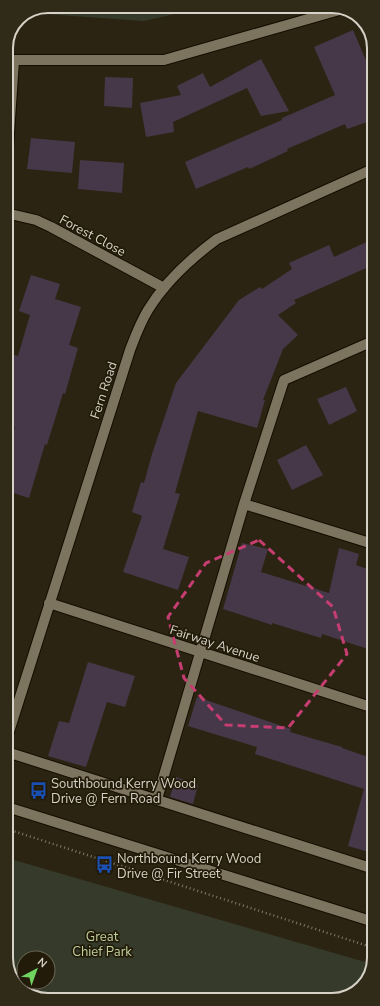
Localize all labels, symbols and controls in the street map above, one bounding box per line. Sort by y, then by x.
street label: Forest Close [56,211,129,261]
street label: Fern Road [86,359,122,421]
street label: Fairway Avenue [167,621,262,667]
place label: Southbound Kerry Wood Drive @ Fern Road [51,775,196,808]
bus stop icon: Southbound Kerry Wood Drive @ Fern Road [28,780,48,800]
place label: Northbound Kerry Wood Drive @ Fir Street [117,850,261,883]
bus stop icon: Northbound Kerry Wood Drive @ Fir Street [94,855,114,875]
park label: Great Chief Park [72,928,132,961]
north arrow [16,950,56,990]
text: N [34,954,50,971]

